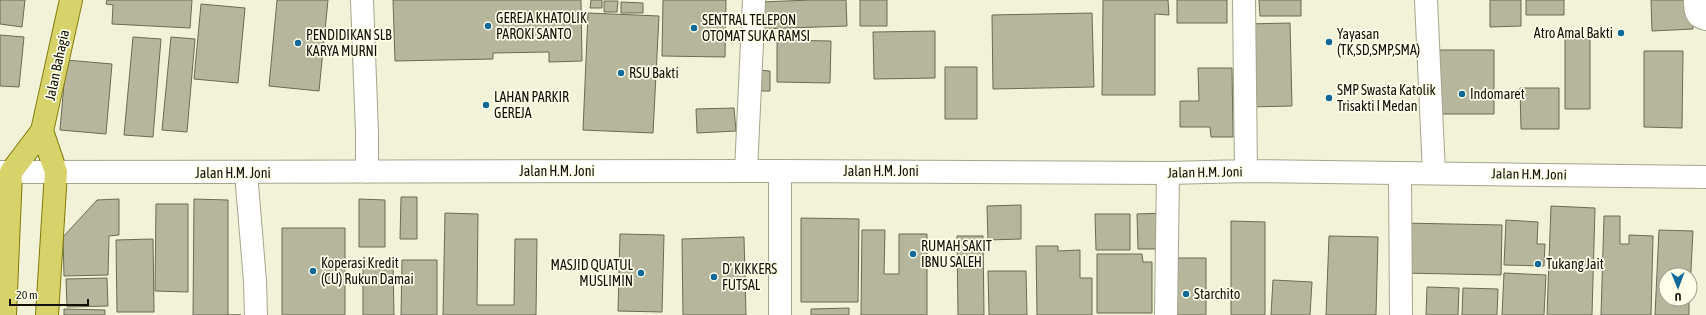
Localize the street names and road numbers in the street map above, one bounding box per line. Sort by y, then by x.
street label: Jalan Bahagia [42,28,72,102]
street label: Jalan H.M. Joni [519,163,595,179]
street label: Jalan H.M. Joni [843,163,919,179]
street label: Jalan H.M. Joni [1167,163,1243,181]
street label: Jalan H.M. Joni [195,165,271,181]
street label: Jalan H.M. Joni [1491,165,1567,183]

